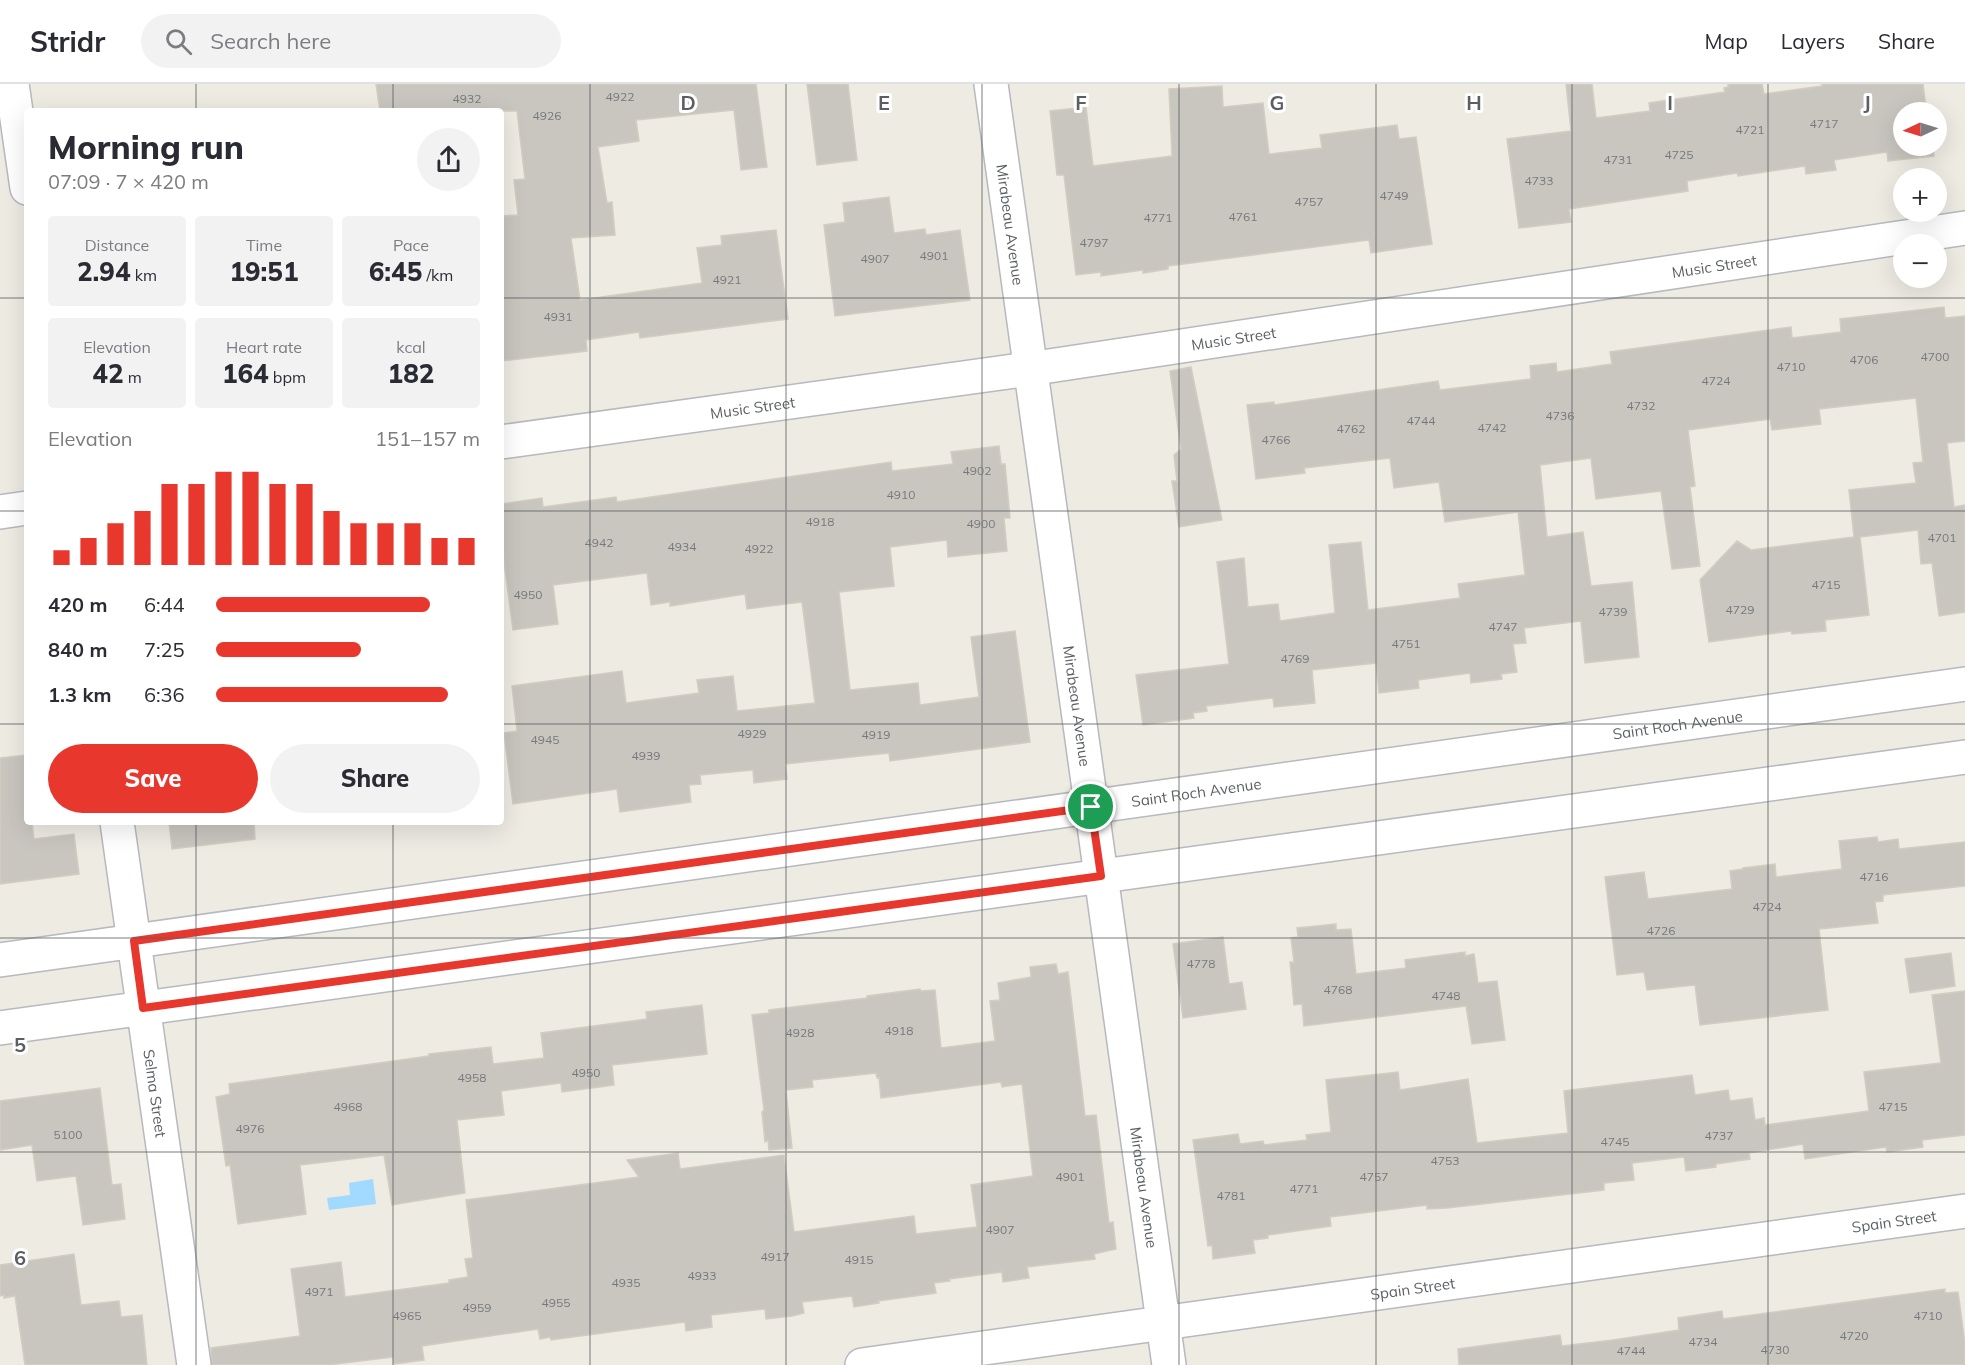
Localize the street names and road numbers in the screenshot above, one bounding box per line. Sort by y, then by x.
street label: Mirabeau Avenue [993,163,1028,286]
street label: Music Street [1671,250,1758,282]
street label: Music Street [1190,322,1277,354]
street label: Music Street [709,392,796,422]
street label: Mirabeau Avenue [1060,644,1095,768]
street label: Saint Roch Avenue [1611,706,1744,743]
street label: Saint Roch Avenue [1130,773,1263,811]
street label: Selma Street [140,1048,171,1139]
street label: Mirabeau Avenue [1127,1126,1162,1249]
street label: Spain Street [1850,1206,1938,1236]
street label: Spain Street [1369,1273,1456,1303]

